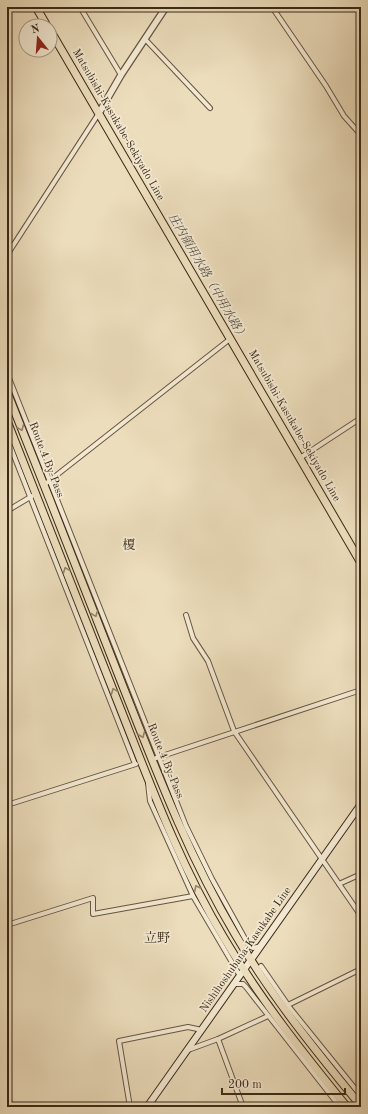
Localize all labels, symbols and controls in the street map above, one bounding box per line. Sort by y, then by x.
north arrow [18,18,58,58]
text: N [30,23,42,36]
street label: Matsubishi-Kasukabe-Sekiyado Line [70,47,166,203]
water label: 庄内領用水路（中用水路） [166,211,250,342]
street label: Matsubishi-Kasukabe-Sekiyado Line [246,348,342,504]
street label: Route 4 By-Pass [27,421,66,500]
one-way arrow [17,424,25,431]
district label: 榎 [122,538,136,552]
one-way arrow [63,566,71,573]
one-way arrow [90,610,98,617]
one-way arrow [110,687,118,694]
street label: Route 4 By-Pass [145,722,185,800]
one-way arrow [138,731,146,738]
one-way arrow [194,885,202,892]
street label: Nishihoshubana-Kasukabe Line [198,885,294,1015]
district label: 立野 [144,931,170,945]
scale bar [222,1070,345,1096]
text: 200 m [228,1079,262,1091]

